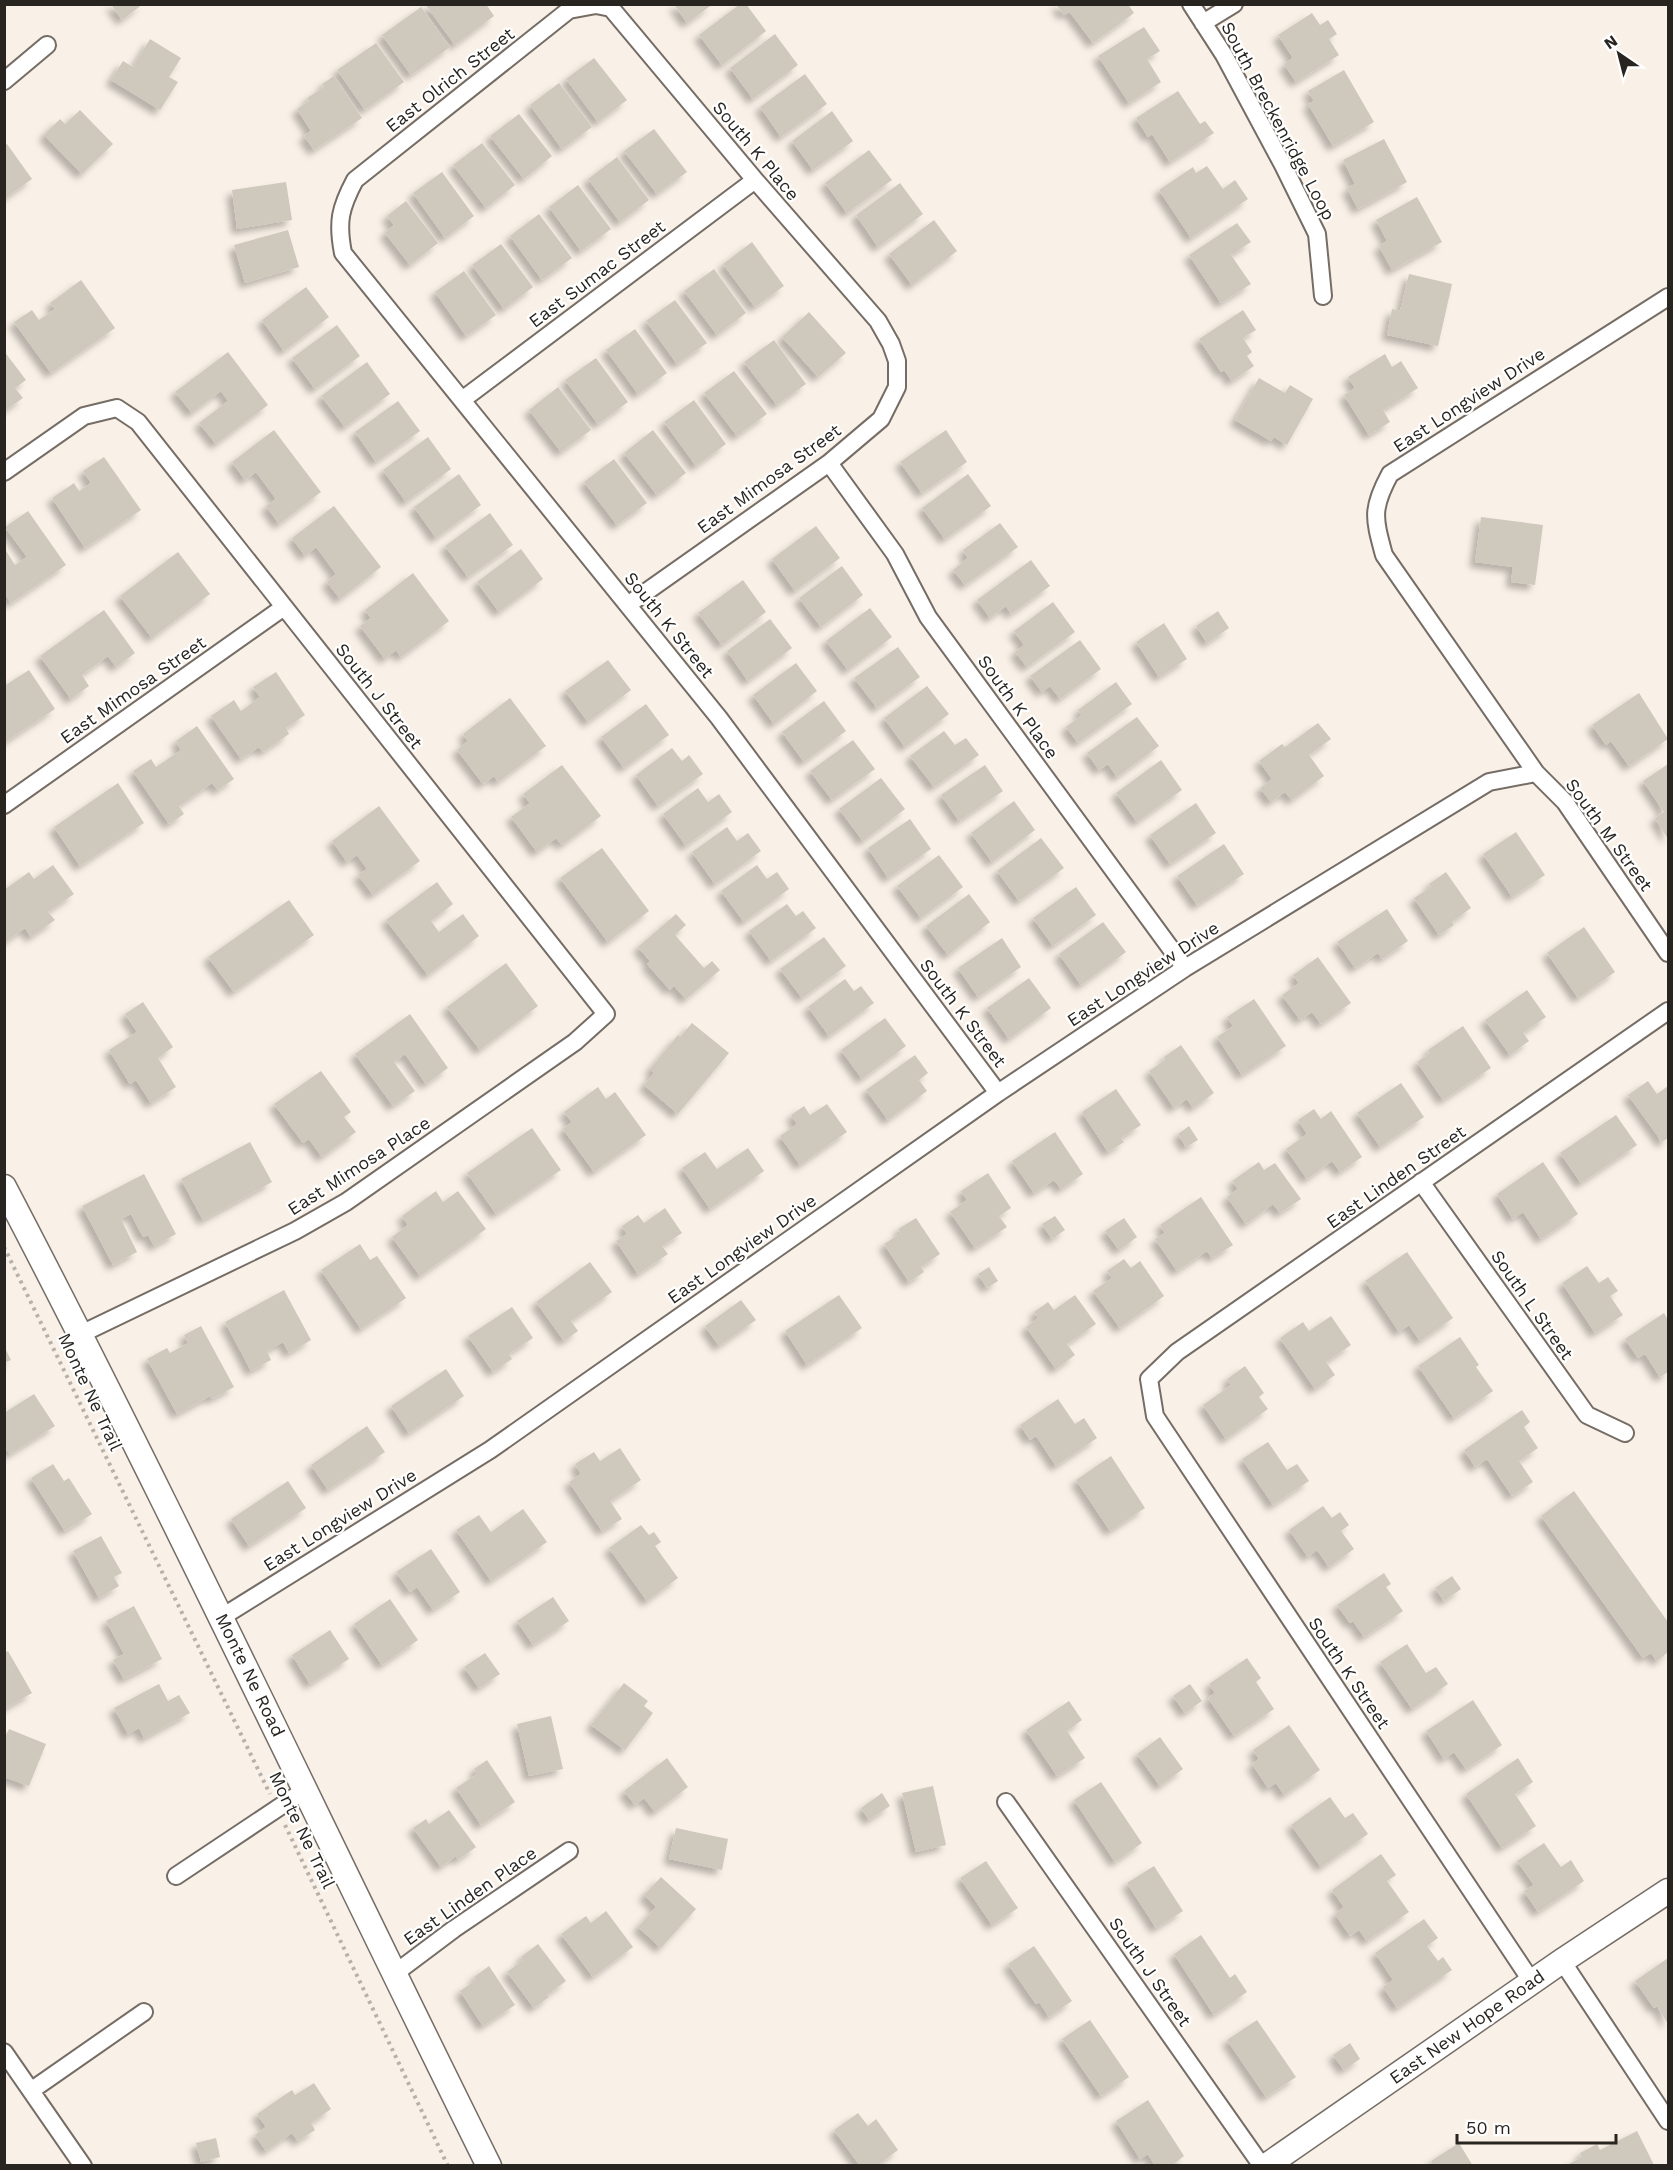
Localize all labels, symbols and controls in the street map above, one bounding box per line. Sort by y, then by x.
street label: South Breckenridge Loop [1217,18,1340,224]
street label: East Olrich Street [381,23,519,136]
north arrow [1589,24,1649,84]
text: N [1600,31,1621,53]
street label: South K Place [709,97,804,205]
street label: East Sumac Street [524,215,669,332]
street label: East Longview Drive [1389,343,1549,457]
street label: East Mimosa Street [693,419,845,538]
street label: South K Street [620,567,719,682]
street label: East Mimosa Street [56,631,210,748]
street label: South J Street [332,639,427,753]
street label: South K Place [974,651,1063,763]
street label: South M Street [1562,774,1658,895]
street label: East Longview Drive [1063,917,1223,1031]
street label: South K Street [916,954,1011,1071]
street label: East Mimosa Place [284,1112,434,1219]
street label: East Linden Street [1322,1121,1470,1232]
street label: East Longview Drive [663,1189,820,1308]
street label: South L Street [1487,1246,1578,1364]
street label: Monte Ne Trail [54,1330,127,1454]
street label: East Longview Drive [259,1464,420,1575]
street label: Monte Ne Road [212,1610,289,1740]
street label: South K Street [1304,1613,1395,1733]
street label: Monte Ne Trail [265,1768,340,1892]
street label: East Linden Place [399,1842,540,1949]
street label: South J Street [1105,1913,1196,2031]
street label: East New Hope Road [1385,1965,1548,2088]
scale bar [1457,2107,1616,2145]
text: 50 m [1466,2117,1511,2138]

